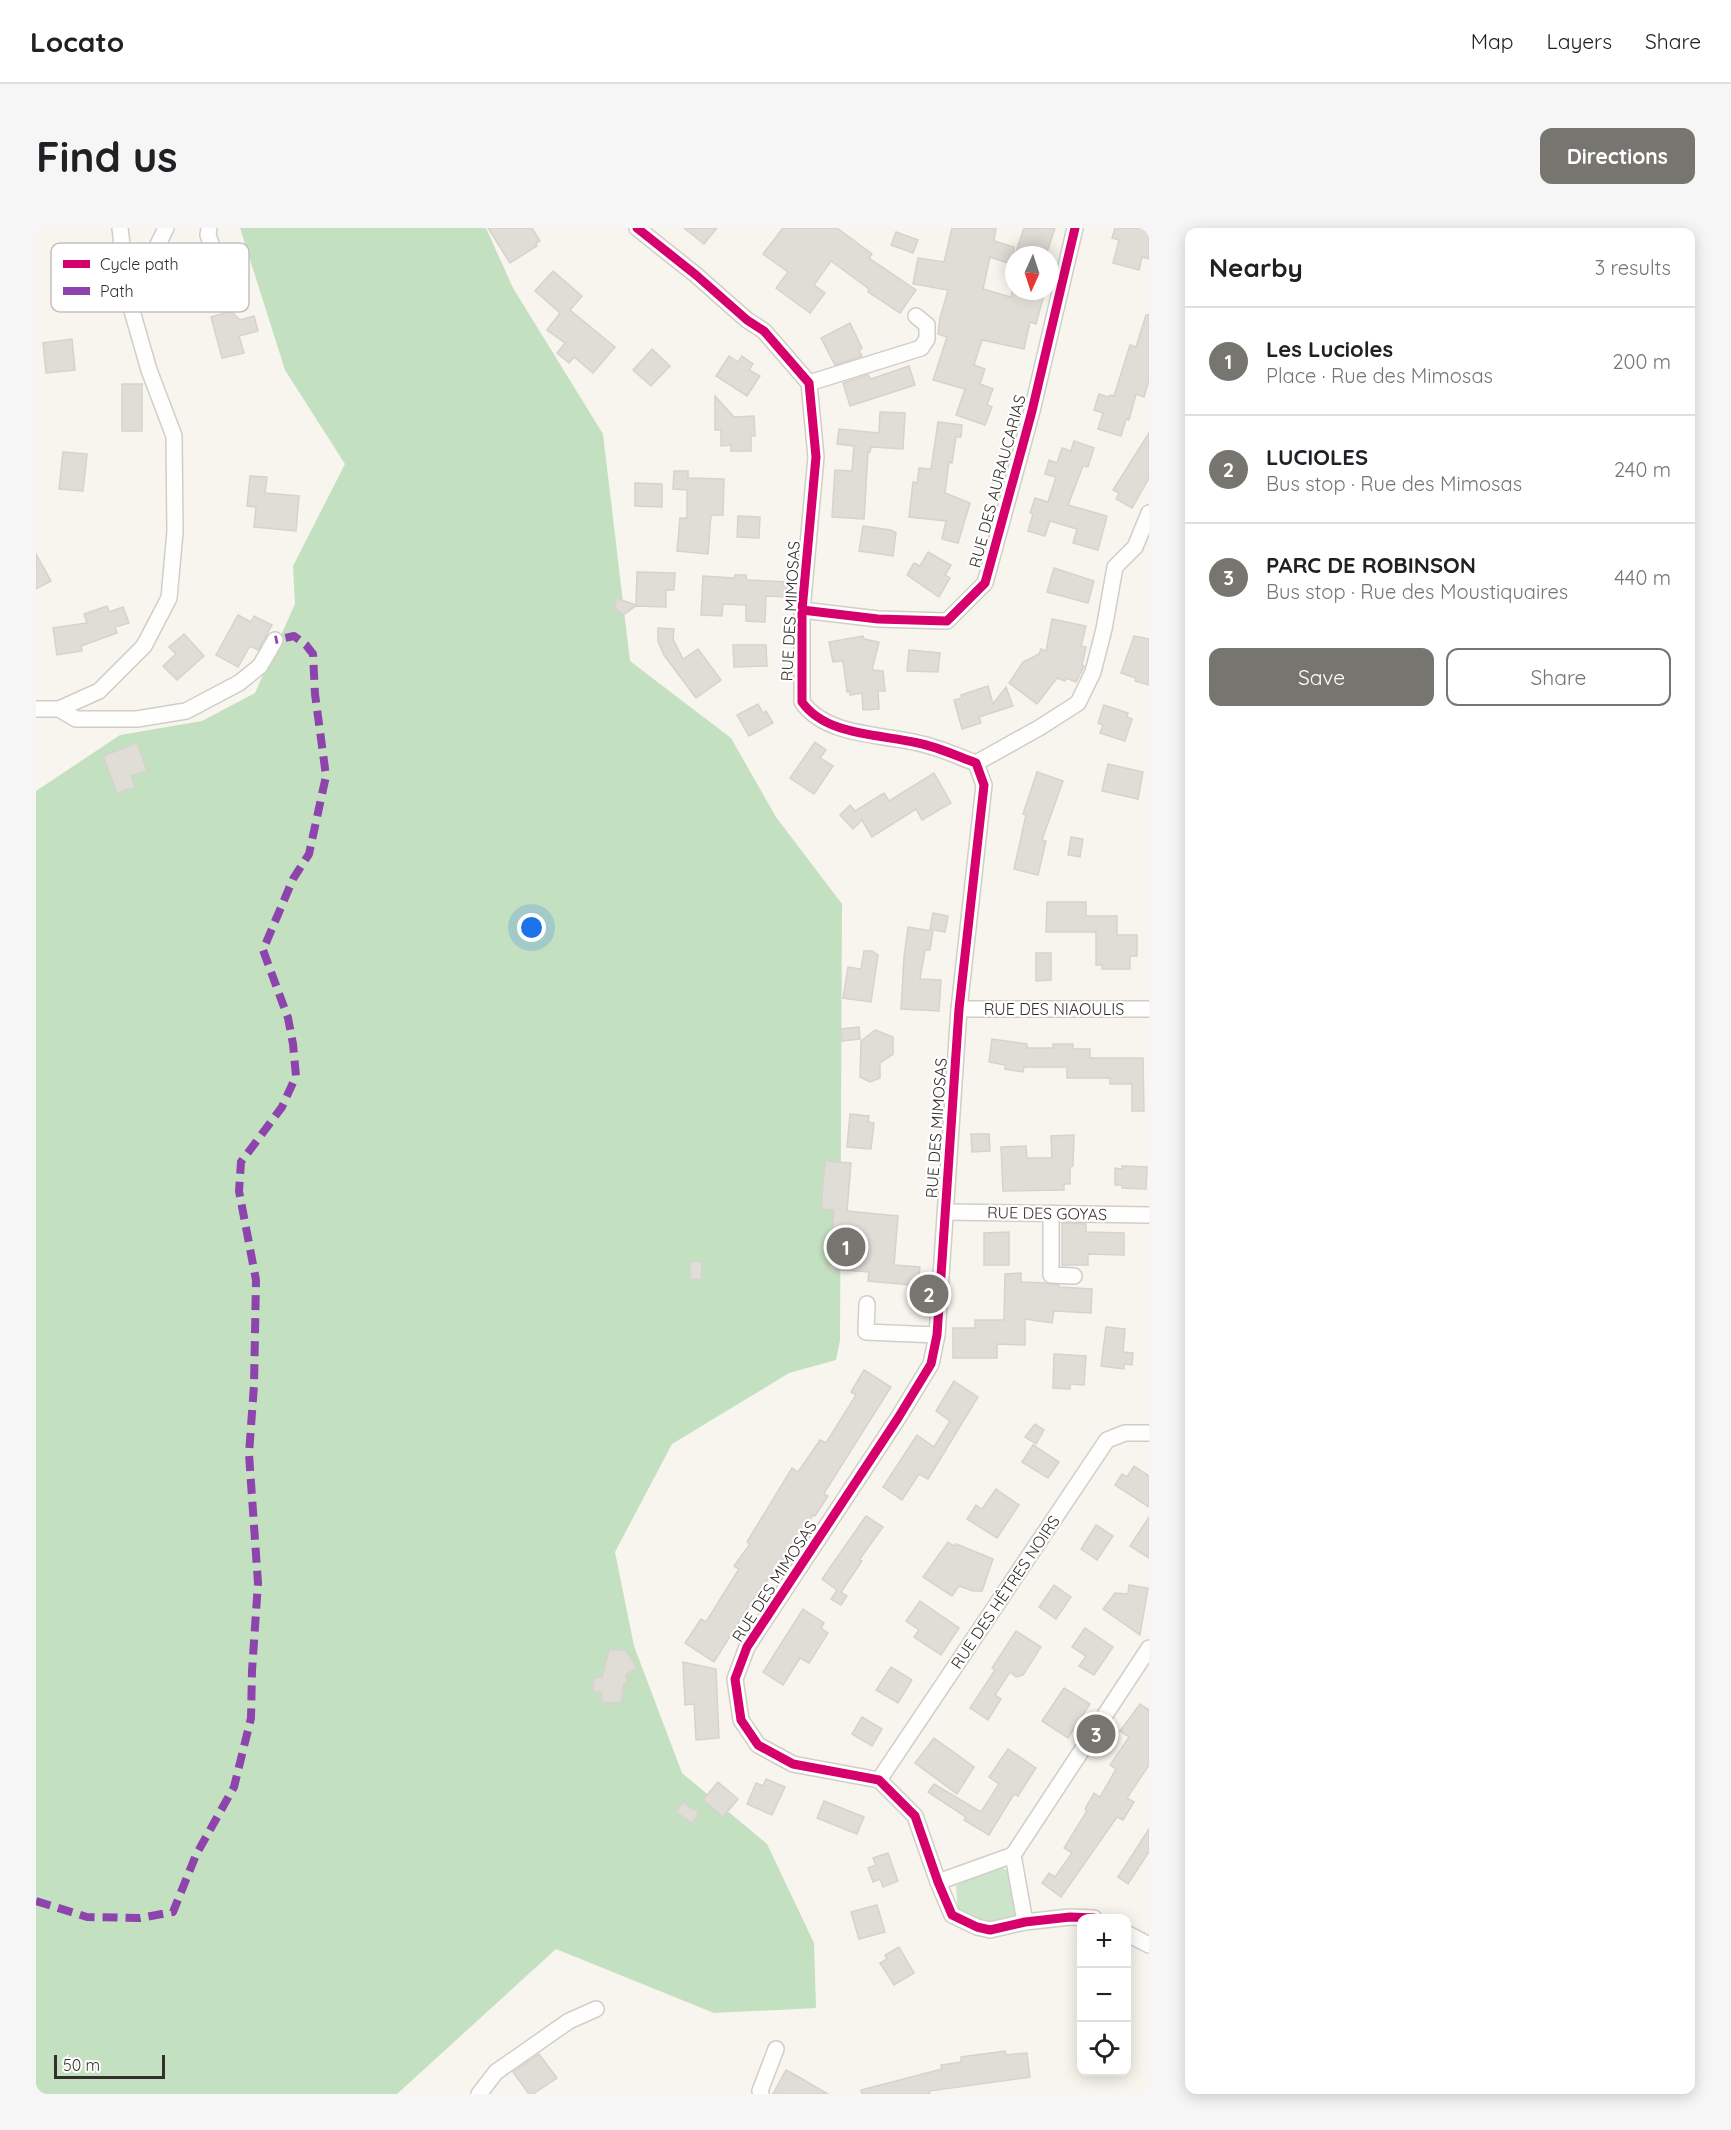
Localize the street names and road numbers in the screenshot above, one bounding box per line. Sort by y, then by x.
street label: RUE DES AURAUCARIAS [964,392,1030,570]
street label: RUE DES MIMOSAS [776,540,804,682]
street label: RUE DES NIAOULIS [984,999,1124,1019]
street label: RUE DES MIMOSAS [921,1057,951,1199]
street label: RUE DES GOYAS [987,1202,1107,1224]
street label: RUE DES HÊTRES NOIRS [946,1512,1064,1672]
street label: RUE DES MIMOSAS [727,1517,821,1645]

